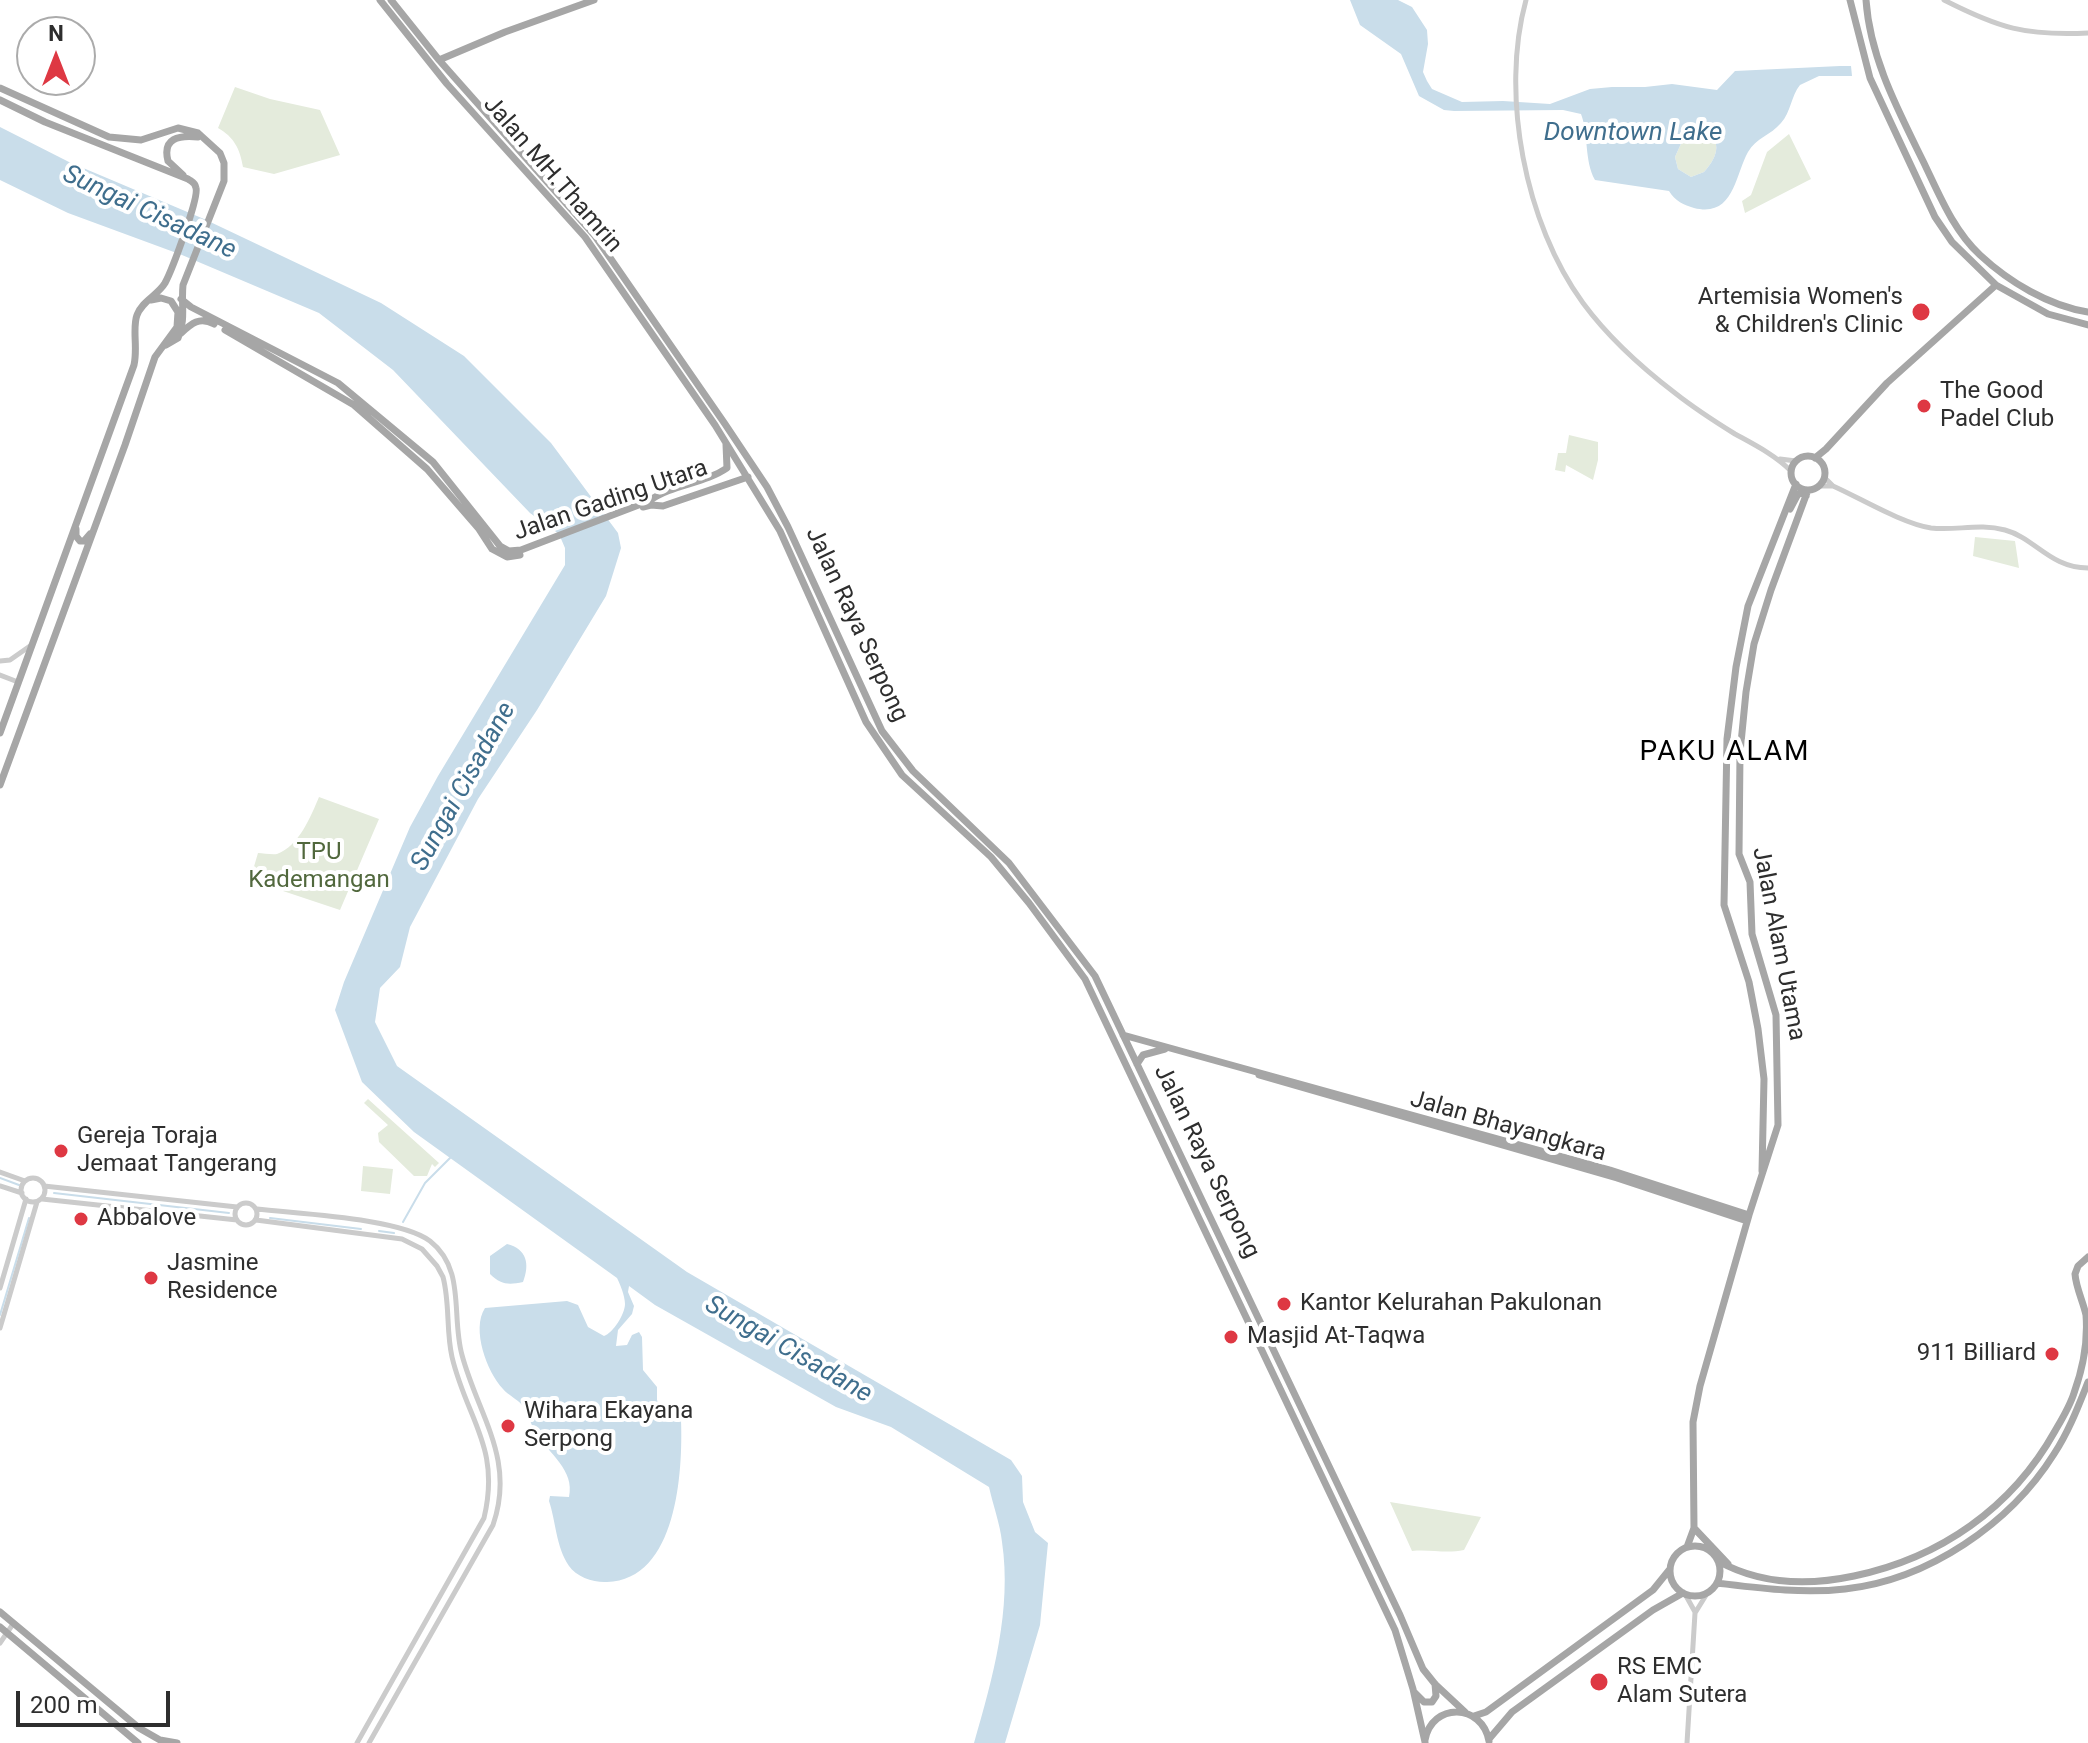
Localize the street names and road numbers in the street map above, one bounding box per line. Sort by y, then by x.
street label: Jalan MH.Thamrin [476,91,628,259]
street label: Jalan Gading Utara [510,454,712,548]
street label: Jalan Raya Serpong [798,523,914,727]
street label: Jalan Alam Utama [1745,845,1811,1043]
street label: Jalan Raya Serpong [1147,1061,1265,1263]
street label: Jalan Bhayangkara [1407,1085,1609,1169]

